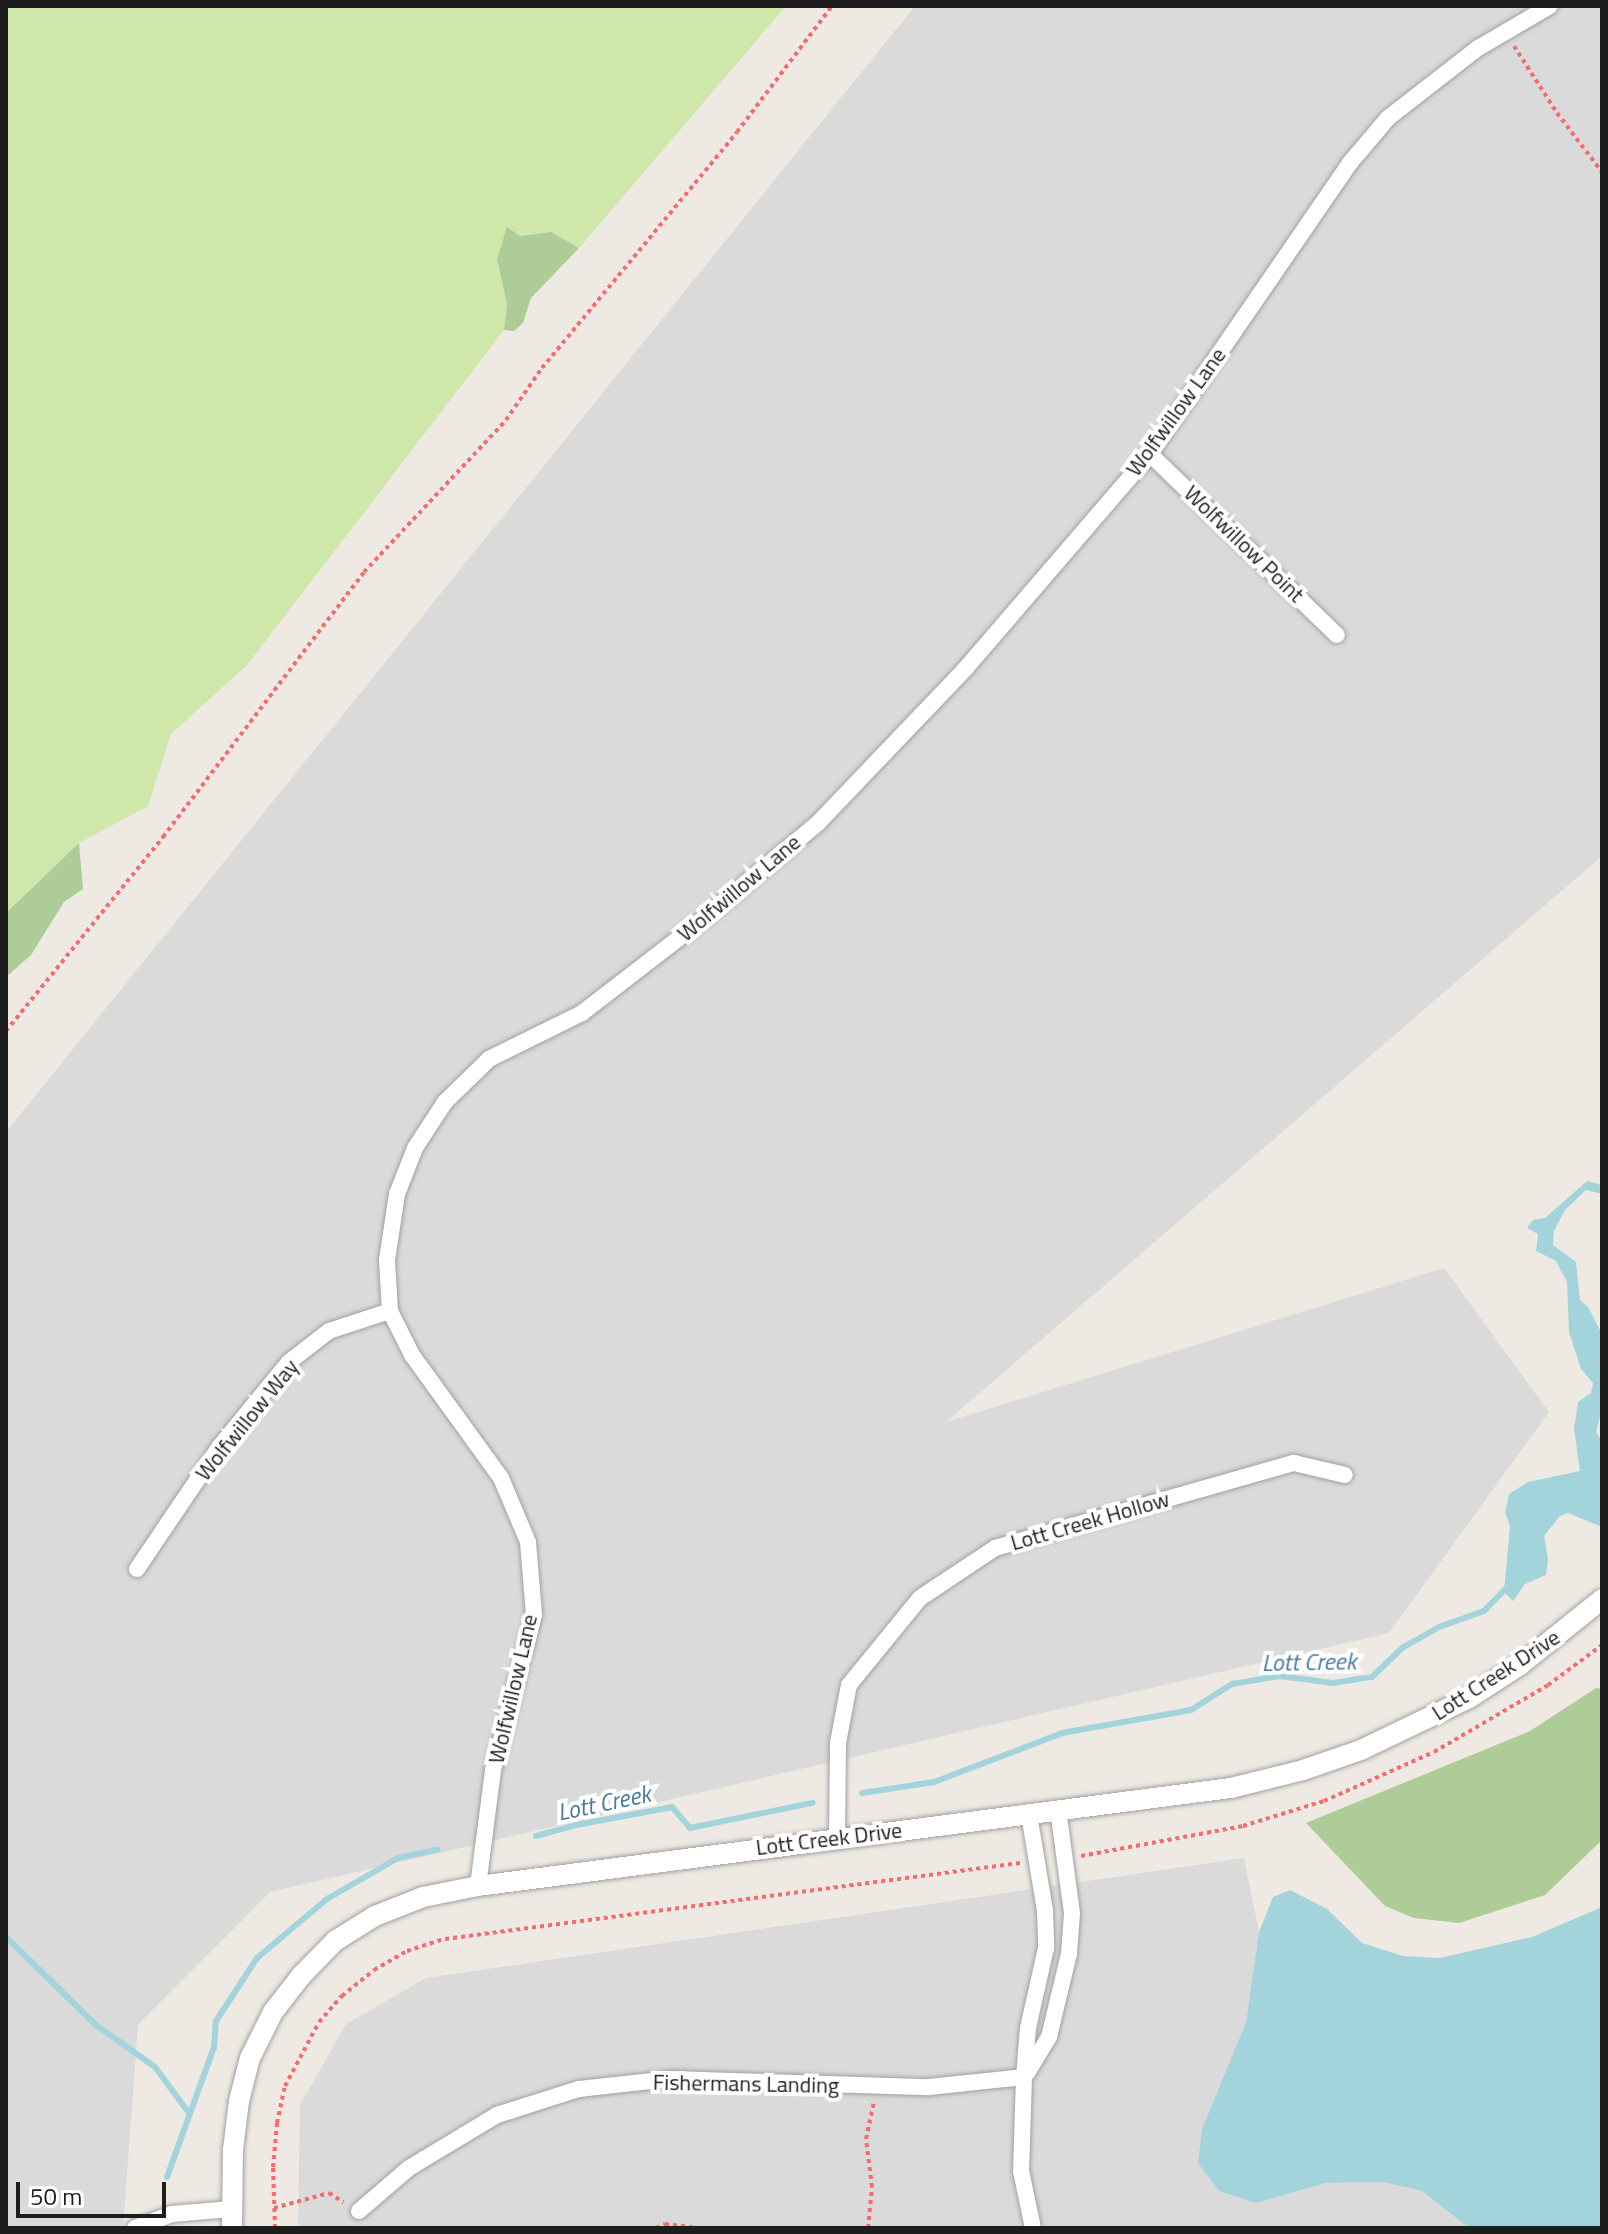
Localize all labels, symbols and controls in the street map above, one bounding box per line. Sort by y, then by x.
street label: Wolfwillow Lane [1121,343,1231,481]
street label: Wolfwillow Point [1178,480,1310,608]
street label: Wolfwillow Lane [672,829,806,947]
street label: Wolfwillow Way [190,1354,304,1486]
street label: Lott Creek Hollow [1008,1486,1172,1556]
street label: Wolfwillow Lane [483,1612,543,1766]
street label: Lott Creek Drive [1427,1624,1565,1726]
water label: Lott Creek [1261,1647,1357,1677]
water label: Lott Creek [555,1779,653,1827]
street label: Lott Creek Drive [754,1817,904,1861]
street label: Fishermans Landing [653,2069,839,2099]
scale bar [20,2166,170,2216]
text: 50 m [30,2178,82,2214]

